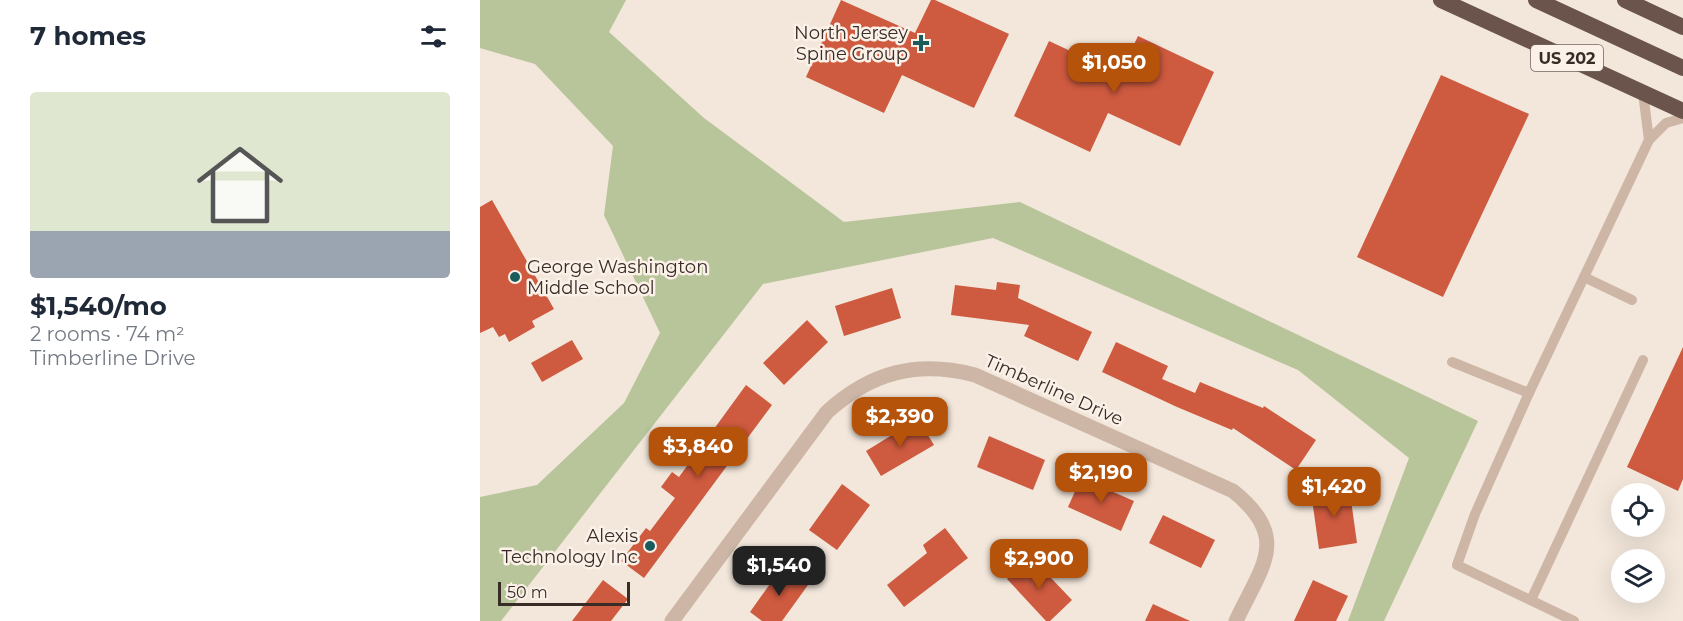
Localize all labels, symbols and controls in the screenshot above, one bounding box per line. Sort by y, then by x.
text: 7 homes [30,20,146,52]
icon: filters [417,20,450,53]
place label: North Jersey Spine Group [794,22,908,65]
marker: North Jersey Spine Group [912,34,930,52]
pin: $1,050 [1065,43,1163,94]
road number: US 202 [1531,45,1603,71]
text: $1,050 [1082,50,1146,74]
icon: home [186,131,294,239]
place label: George Washington Middle School [527,256,708,299]
marker: George Washington Middle School [508,270,522,284]
text: $1,540/mo [30,290,167,322]
text: 2 rooms · 74 m² [30,322,185,346]
text: Timberline Drive [30,346,196,370]
street label: Timberline Drive [981,350,1127,430]
pin: $2,390 [851,397,949,448]
text: $2,390 [866,404,934,428]
pin: $3,840 [649,427,747,478]
text: $3,840 [663,434,733,458]
pin: $2,190 [1052,453,1150,504]
text: $2,190 [1069,460,1133,484]
pin: $1,420 [1285,467,1383,518]
text: $1,420 [1302,474,1366,498]
map controls [1611,483,1665,603]
button: locate [1611,483,1665,537]
place label: Alexis Technology Inc [502,525,638,568]
marker: Alexis Technology Inc [643,539,657,553]
pin: $2,900 [990,539,1088,590]
pin: $1,540 [730,546,828,597]
text: $2,900 [1004,546,1074,570]
button: layers [1611,549,1665,603]
text: $1,540 [747,553,811,577]
scale bar [498,579,630,606]
text: 50 m [507,583,548,602]

